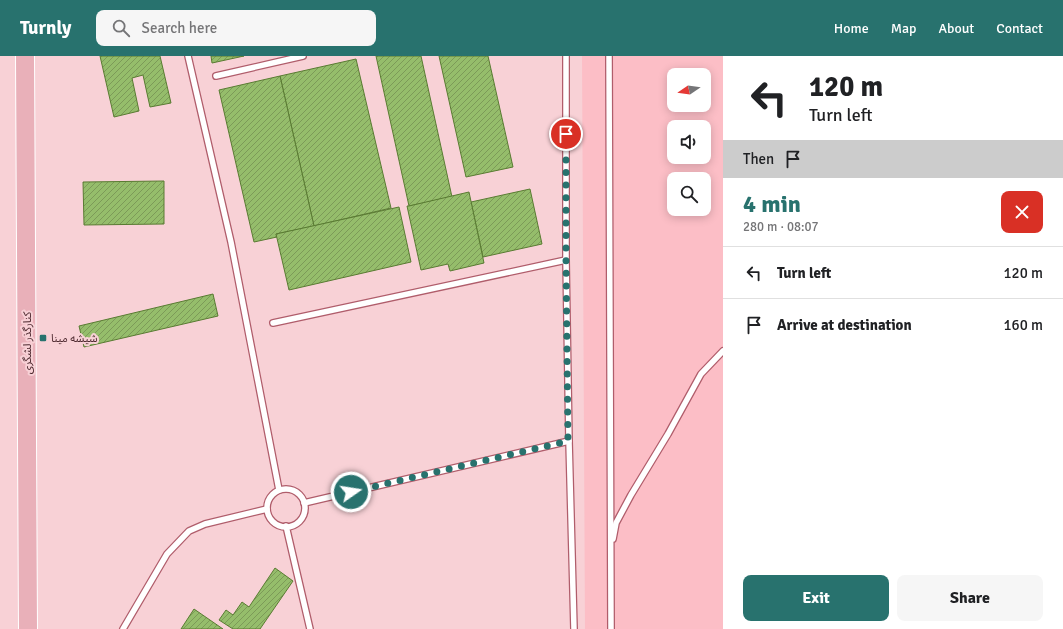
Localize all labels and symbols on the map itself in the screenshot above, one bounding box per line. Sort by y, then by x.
north arrow [667,68,711,112]
pin [549,117,583,151]
street label: کنارگذر لشگری [21,311,34,374]
place label: شیشه مینا [51,332,98,345]
marker: شیشه مینا [38,333,48,343]
position arrow [330,471,372,513]

